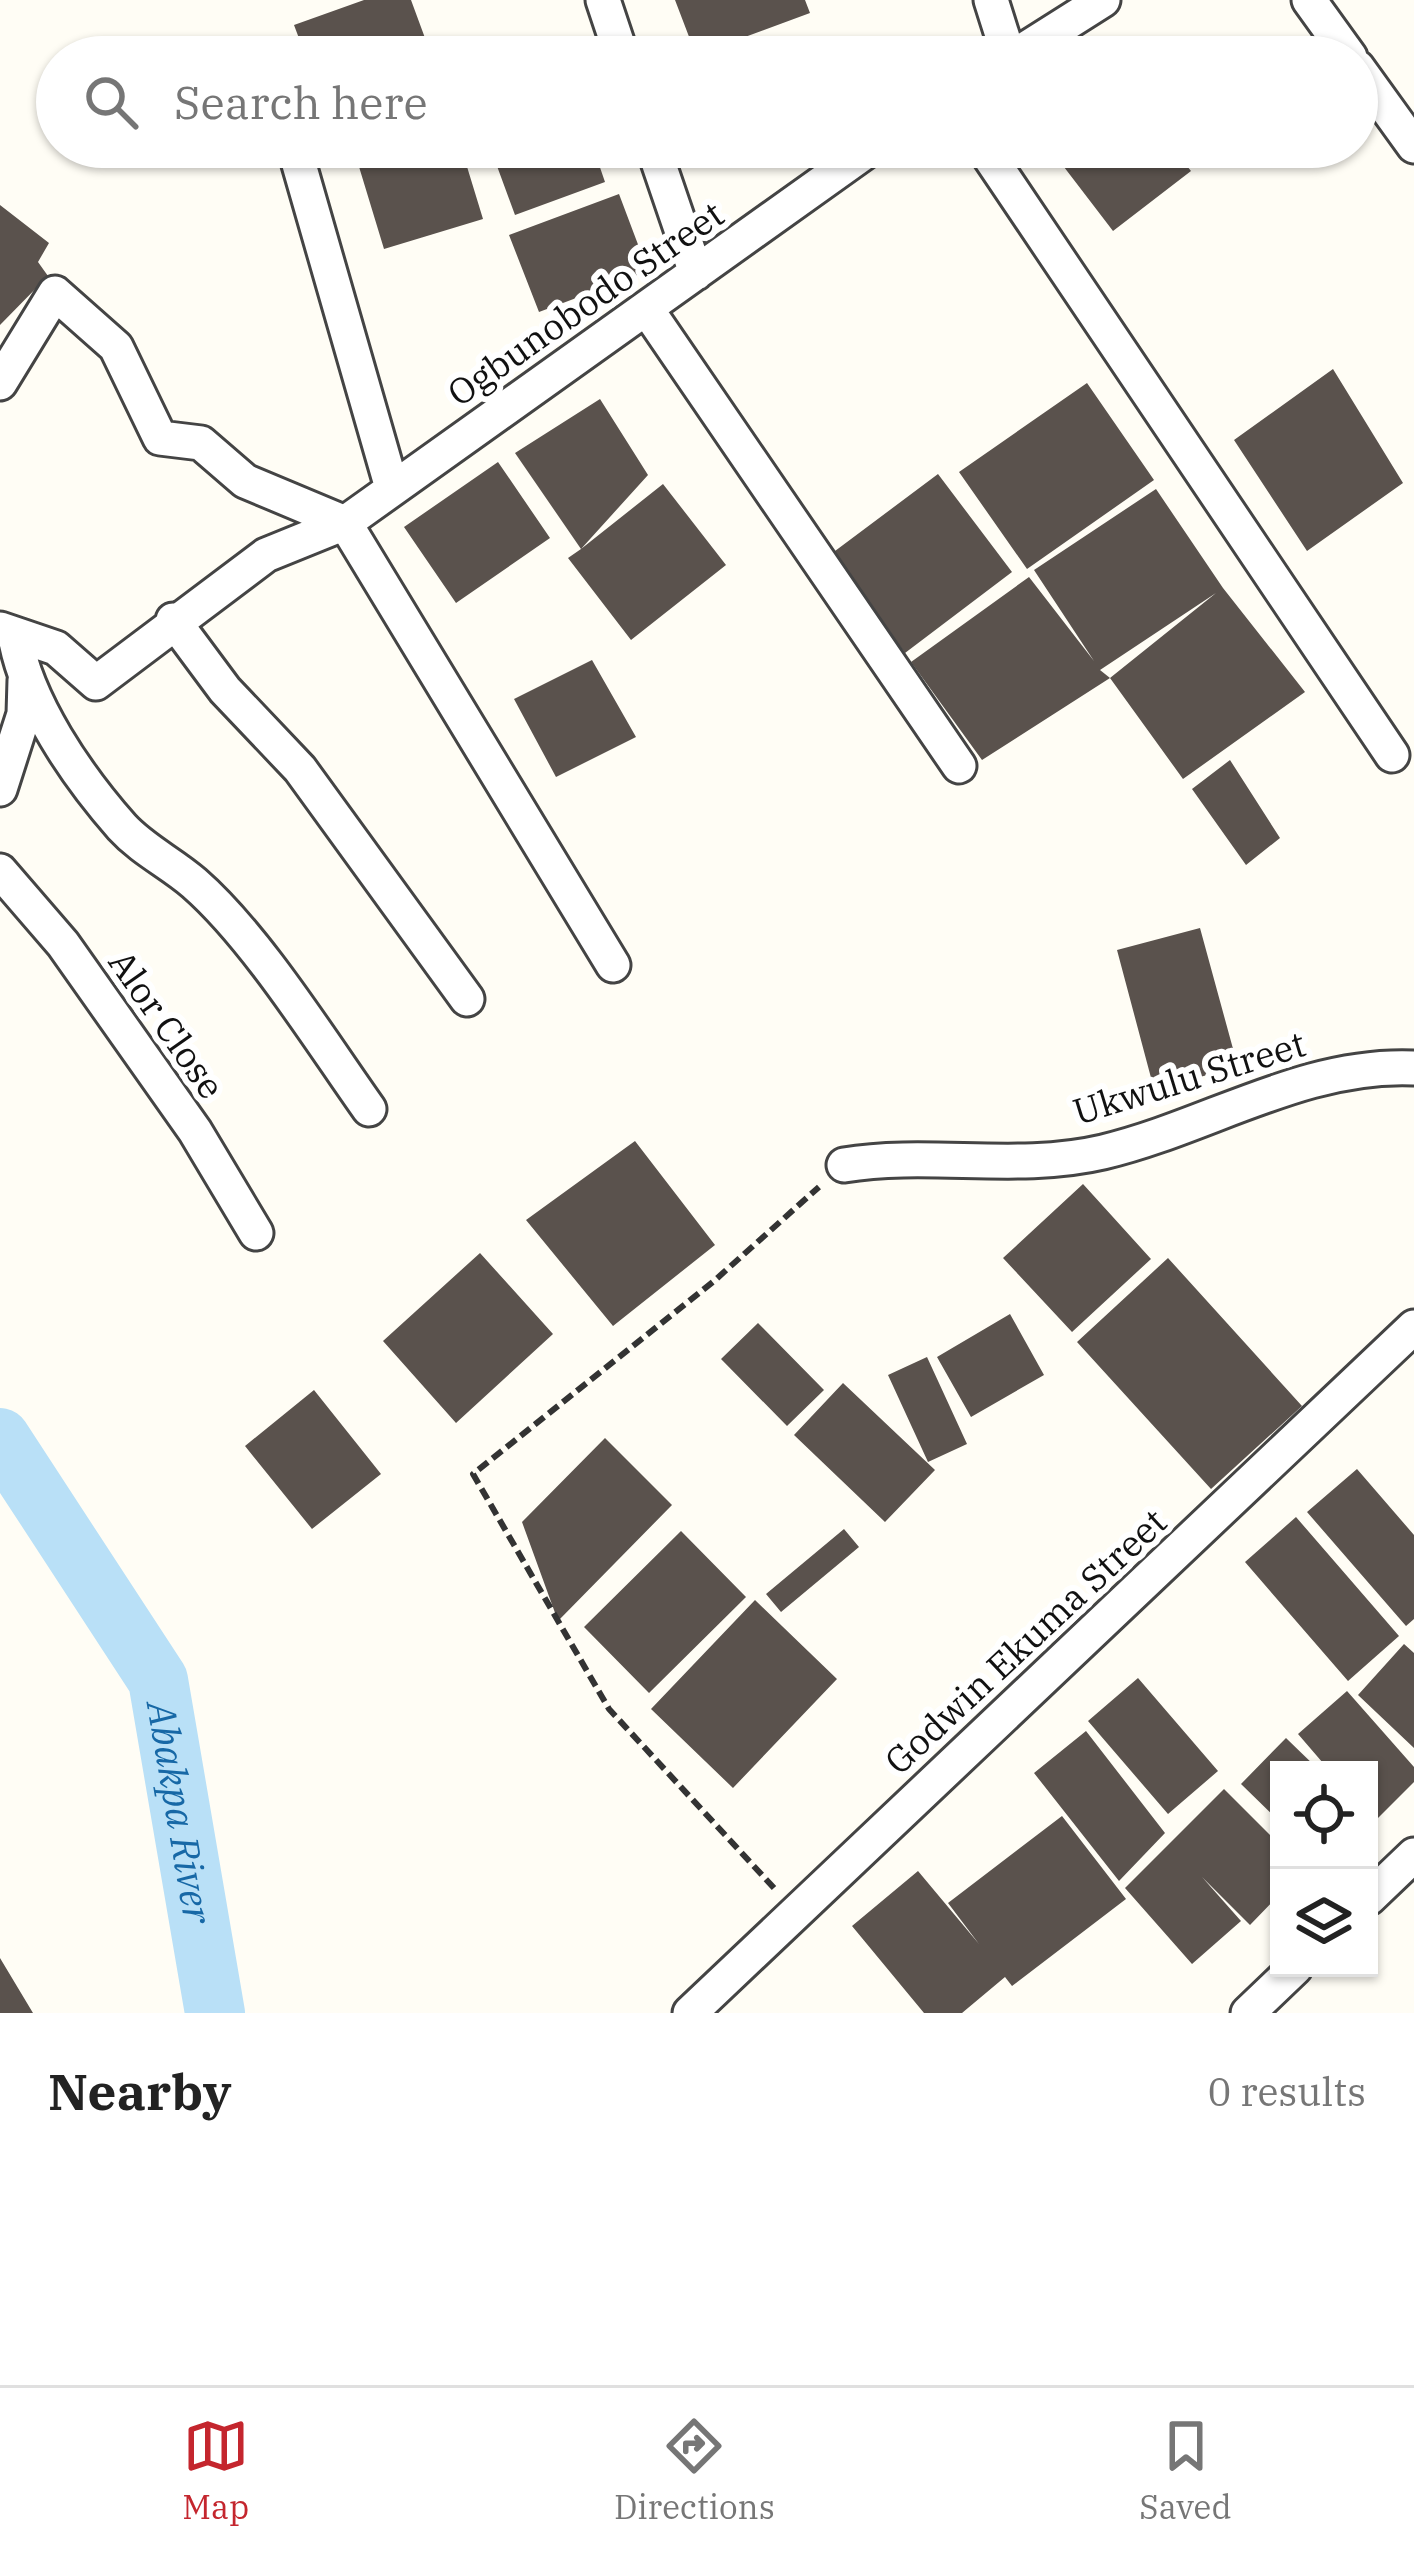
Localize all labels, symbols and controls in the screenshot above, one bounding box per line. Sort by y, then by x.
search box [36,36,1378,168]
icon: search [78,69,144,135]
text: Search here [174,73,428,131]
street label: Ogbunobodo Street [438,190,732,416]
street label: Alor Close [99,940,235,1108]
street label: Ukwulu Street [1067,1019,1311,1135]
street label: Godwin Ekuma Street [874,1498,1176,1784]
water label: Abakpa River [136,1694,225,1928]
map controls [1270,1761,1378,1977]
button: locate [1270,1761,1378,1869]
button: layers [1270,1869,1378,1977]
text: Nearby [48,2058,232,2124]
text: 0 results [1208,2066,1366,2117]
tab: Map [182,2413,249,2528]
tab: Directions [614,2413,775,2528]
tab: Saved [1139,2413,1232,2528]

